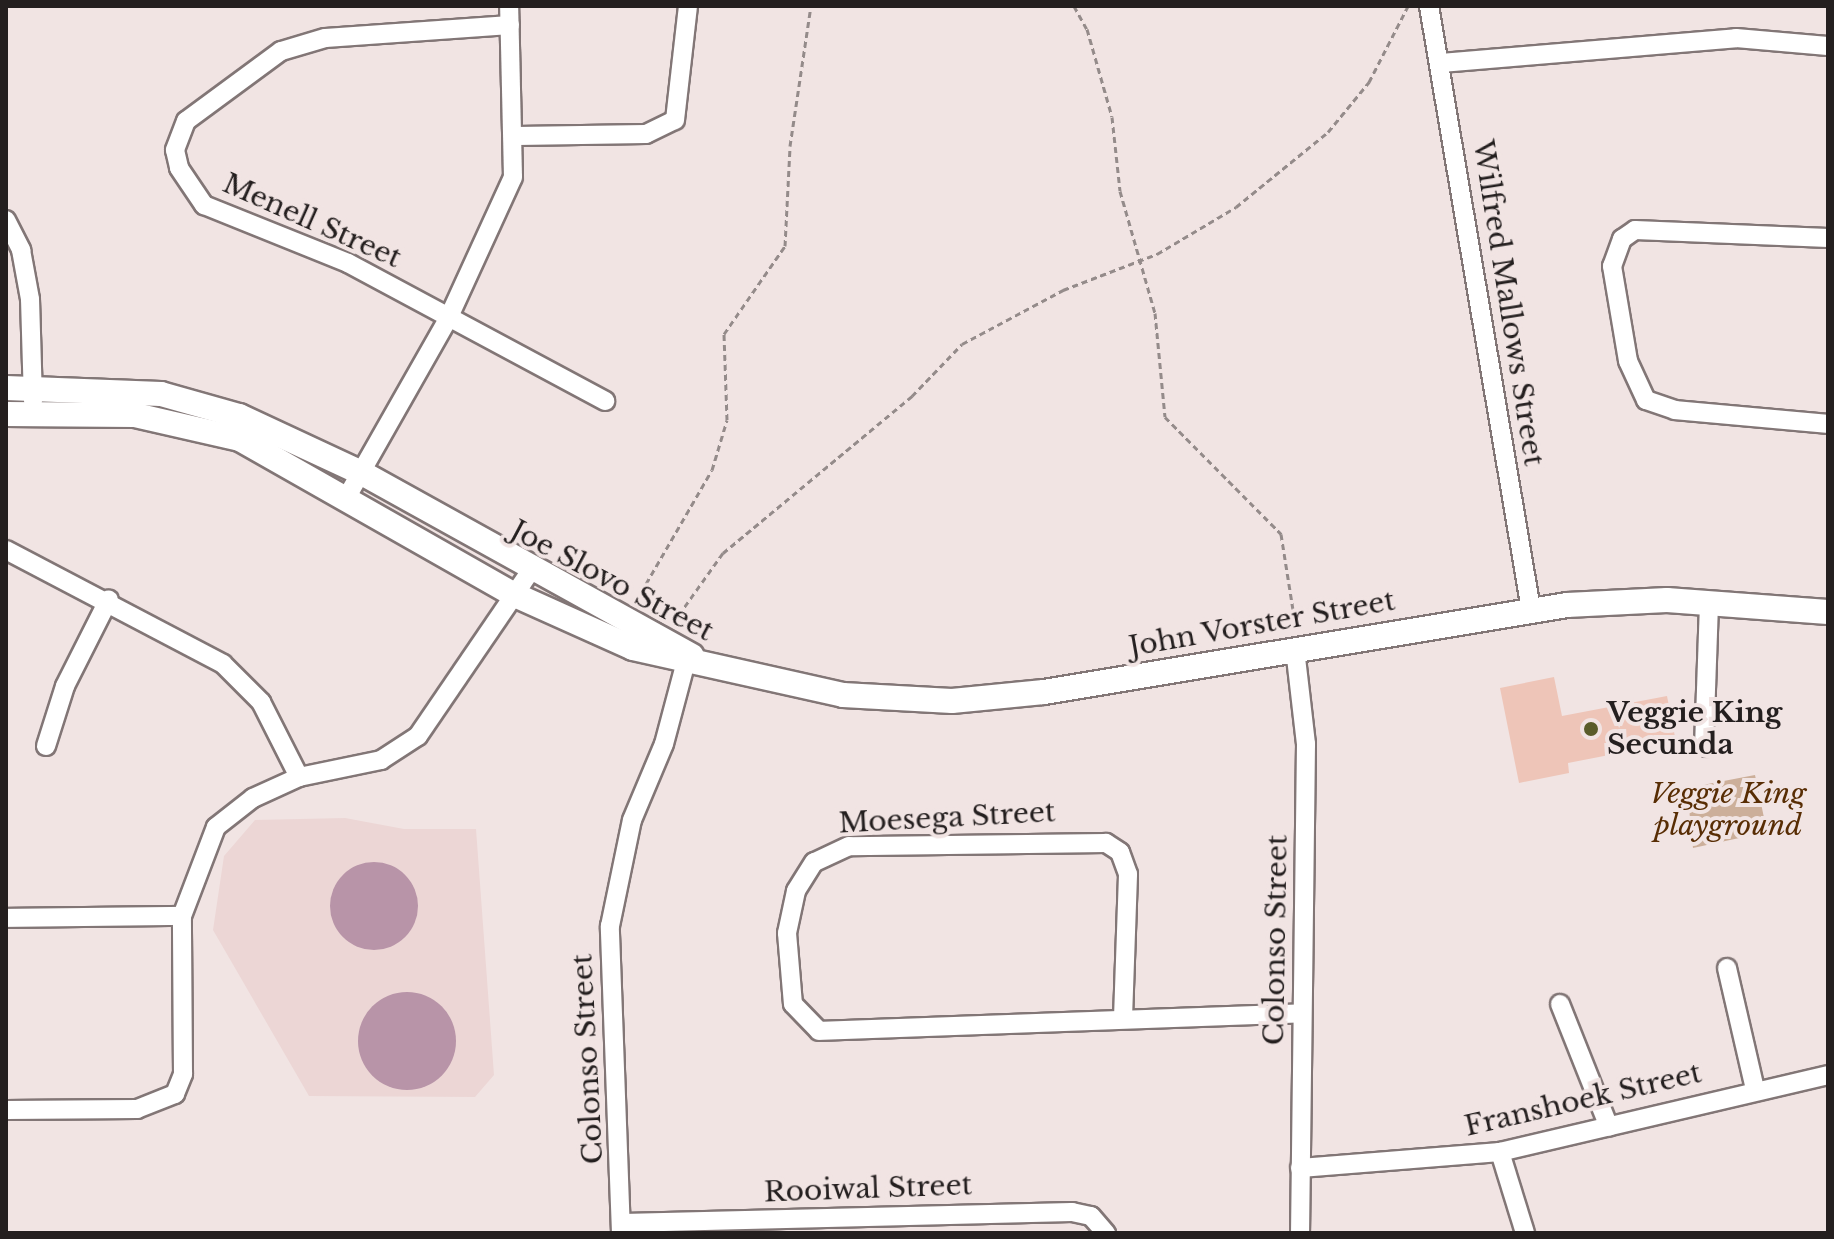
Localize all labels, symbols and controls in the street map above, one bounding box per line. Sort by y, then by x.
street label: Wilfred Mallows Street [1466,138,1550,468]
street label: Menell Street [218,167,406,275]
street label: Joe Slovo Street [505,513,719,649]
street label: John Vorster Street [1125,584,1399,664]
place label: Veggie King Secunda [1607,696,1782,762]
marker: Veggie King Secunda [1582,720,1600,738]
park label: Veggie King playground [1650,777,1806,843]
street label: Moesega Street [838,796,1056,840]
street label: Colonso Street [1257,834,1295,1046]
street label: Colonso Street [566,953,610,1165]
street label: Franshoek Street [1461,1056,1705,1144]
street label: Rooiwal Street [763,1169,973,1209]

